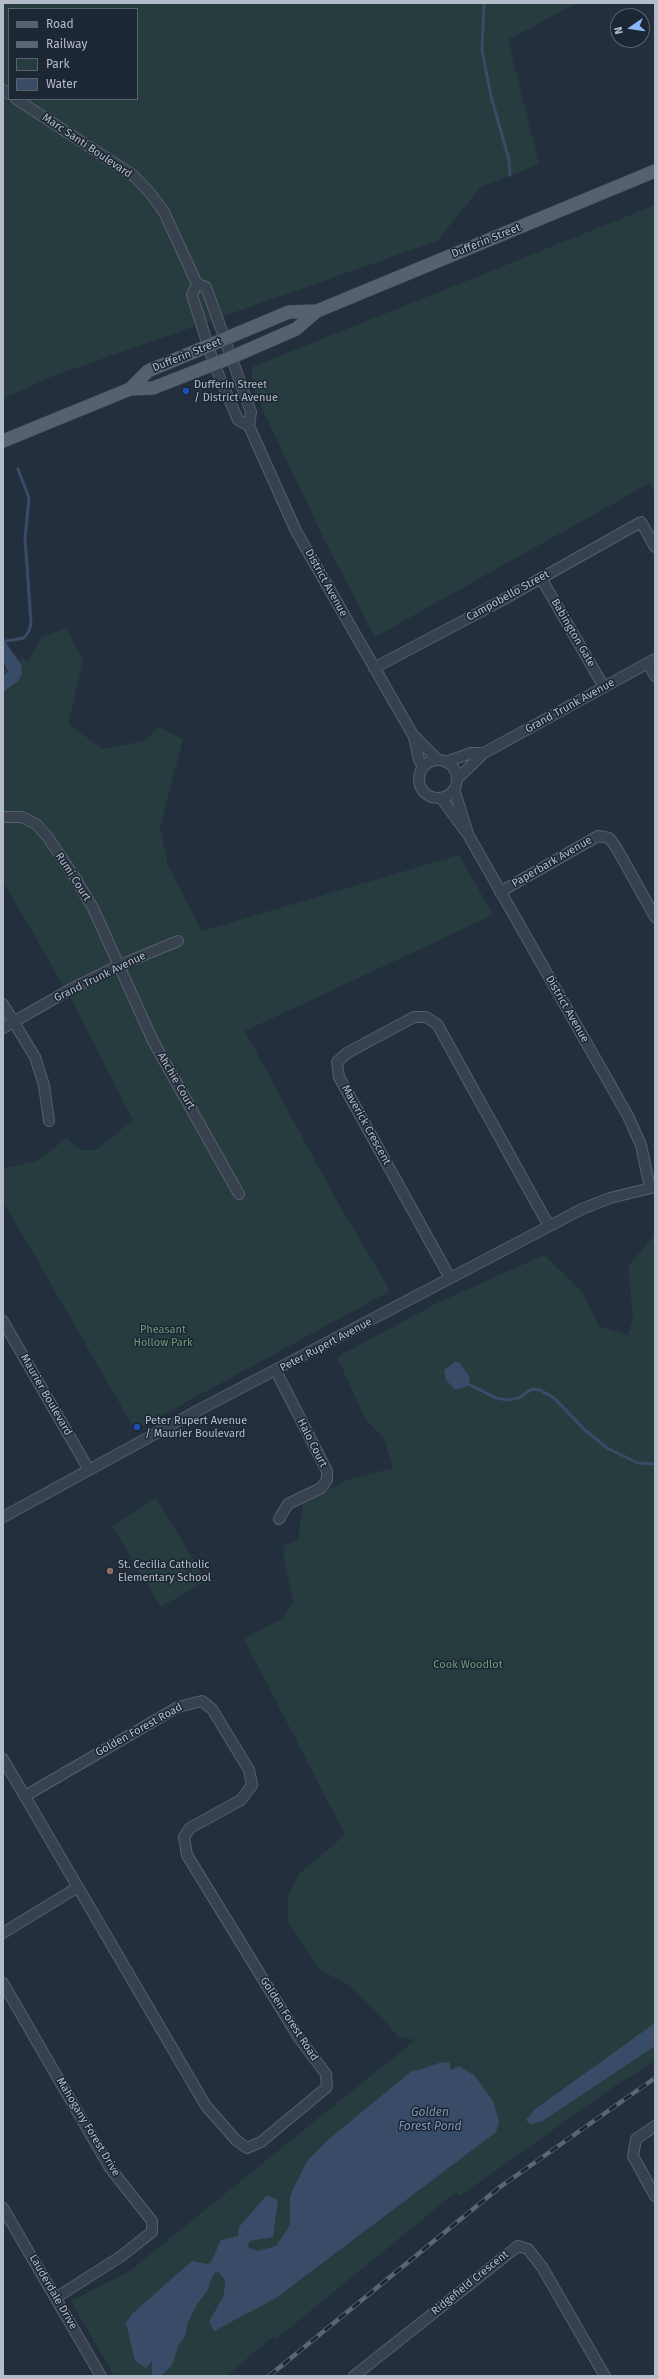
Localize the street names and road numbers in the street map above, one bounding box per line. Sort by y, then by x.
street label: Marc Santi Boulevard [40,111,134,181]
street label: Dufferin Street [450,221,522,261]
street label: Dufferin Street [151,335,223,375]
street label: District Avenue [302,547,350,619]
street label: Campobello Street [464,568,552,624]
street label: Babington Gate [548,596,598,670]
street label: Grand Trunk Avenue [523,676,617,736]
street label: Paperbark Avenue [510,834,594,890]
street label: Rumi Court [52,850,94,904]
street label: Grand Trunk Avenue [52,949,148,1005]
street label: District Avenue [542,973,592,1045]
street label: Ahchie Court [154,1050,198,1112]
street label: Maverick Crescent [339,1083,393,1167]
street label: Peter Rupert Avenue [278,1315,374,1375]
street label: Maurier Boulevard [17,1352,75,1438]
street label: Halo Court [294,1416,330,1470]
street label: Golden Forest Road [93,1701,185,1759]
street label: Golden Forest Road [257,1975,321,2063]
street label: Mahogany Forest Drive [53,2075,123,2179]
street label: Ridgefield Crescent [429,2248,511,2318]
street label: Lauderdale Drive [26,2252,80,2332]

